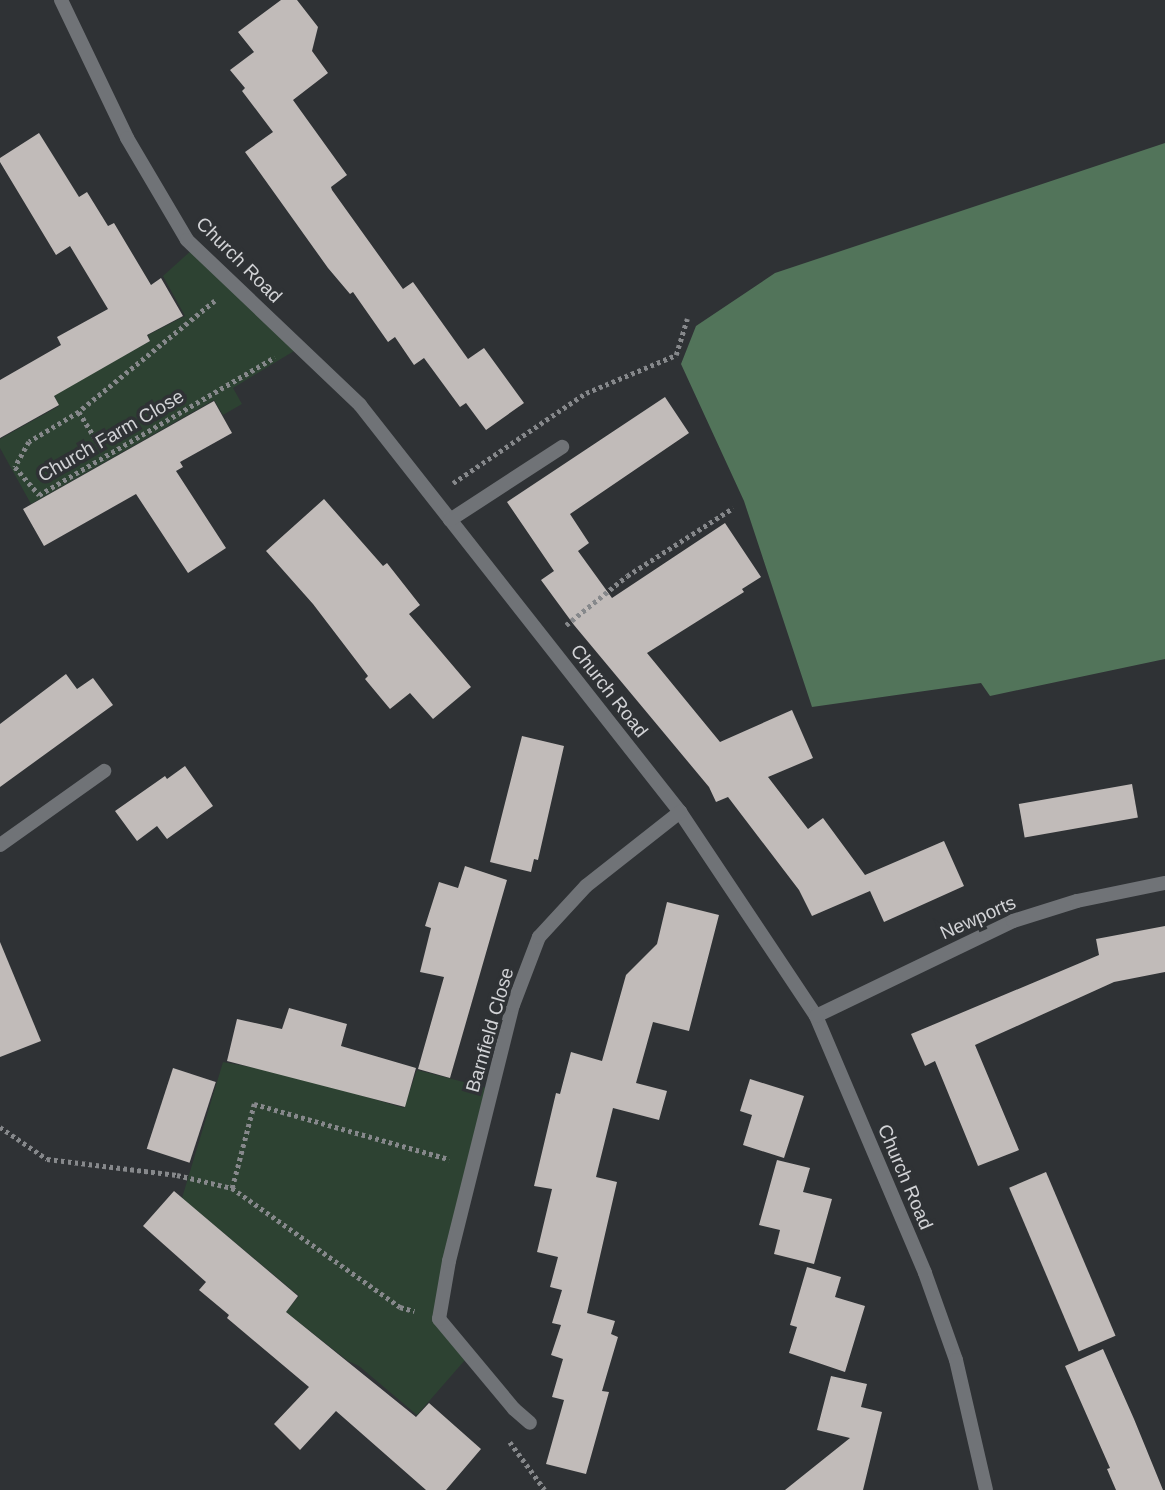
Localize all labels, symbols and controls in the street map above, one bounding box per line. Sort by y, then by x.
street label: Church Road [191,212,287,308]
street label: Church Farm Close [34,385,188,487]
street label: Church Road [566,640,652,742]
street label: Newports [937,891,1019,945]
street label: Barnfield Close [461,965,519,1095]
street label: Church Road [873,1121,937,1233]

